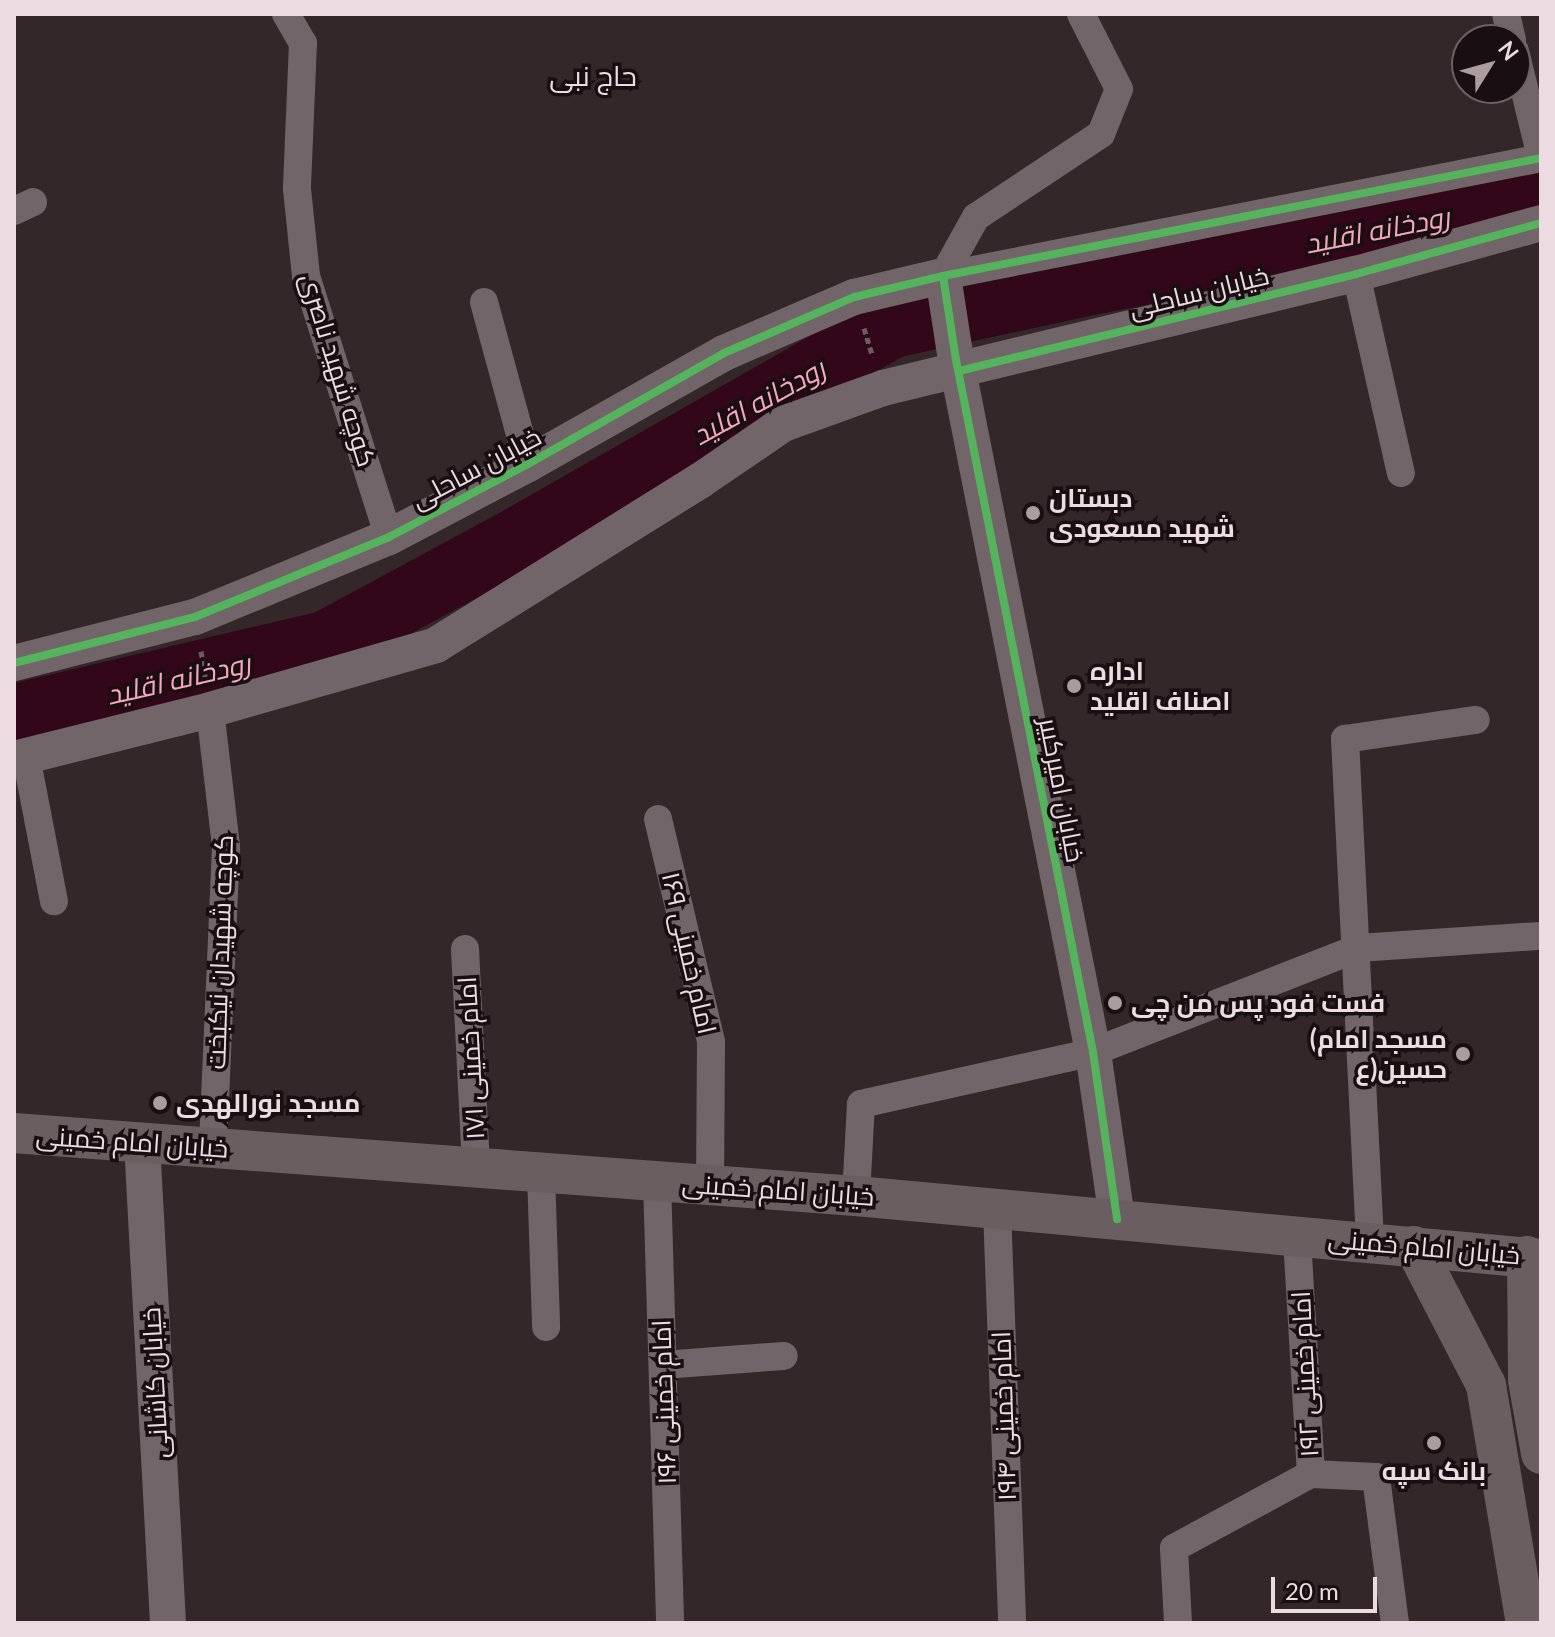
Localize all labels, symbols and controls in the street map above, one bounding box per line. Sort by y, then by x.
north arrow [1451,24,1531,104]
text: N [1493,36,1525,65]
district label: حاج نبی [549,58,637,92]
water label: رودخانه اقلید [1302,199,1452,259]
street label: خیابان ساحلی [1126,260,1272,324]
street label: کوچه شهید ناصری [294,270,382,470]
water label: رودخانه اقلید [686,351,830,451]
street label: خیابان ساحلی [406,421,546,515]
place label: دبستان شهید مسعودی [1049,482,1235,544]
marker: دبستان شهید مسعودی [1024,504,1042,522]
water label: رودخانه اقلید [103,645,253,711]
place label: اداره اصناف اقلید [1090,655,1230,716]
marker: اداره اصناف اقلید [1065,677,1083,695]
street label: خیابان امیرکبیر [1033,715,1091,865]
street label: کوچه شهیدان نیکبخت [200,834,240,1070]
street label: امام خمینی ۱۶۹ [655,869,723,1037]
street label: امام خمینی ۱۷۱ [451,976,491,1140]
place label: فست فود پس من چی [1131,987,1385,1019]
marker: فست فود پس من چی [1106,994,1124,1012]
place label: (مسجد امام حسین(ع [1310,1023,1447,1084]
marker: (مسجد امام حسین(ع [1454,1045,1472,1063]
place label: مسجد نورالهدی [176,1087,360,1119]
marker: مسجد نورالهدی [151,1094,169,1112]
street label: خیابان امام خمینی [35,1120,229,1164]
street label: خیابان امام خمینی [681,1168,875,1212]
street label: خیابان امام خمینی [1327,1223,1521,1271]
street label: امام خمینی ۱۹۲ [1285,1290,1325,1458]
street label: خیابان کاشانی [135,1307,175,1459]
street label: امام خمینی ۱۹۶ [646,1319,682,1485]
street label: امام خمینی ۱۹۴ [985,1331,1023,1501]
marker: بانک سپه [1425,1434,1443,1452]
place label: بانک سپه [1382,1455,1486,1487]
scale bar [1275,1561,1381,1611]
text: 20 m [1285,1576,1339,1605]

